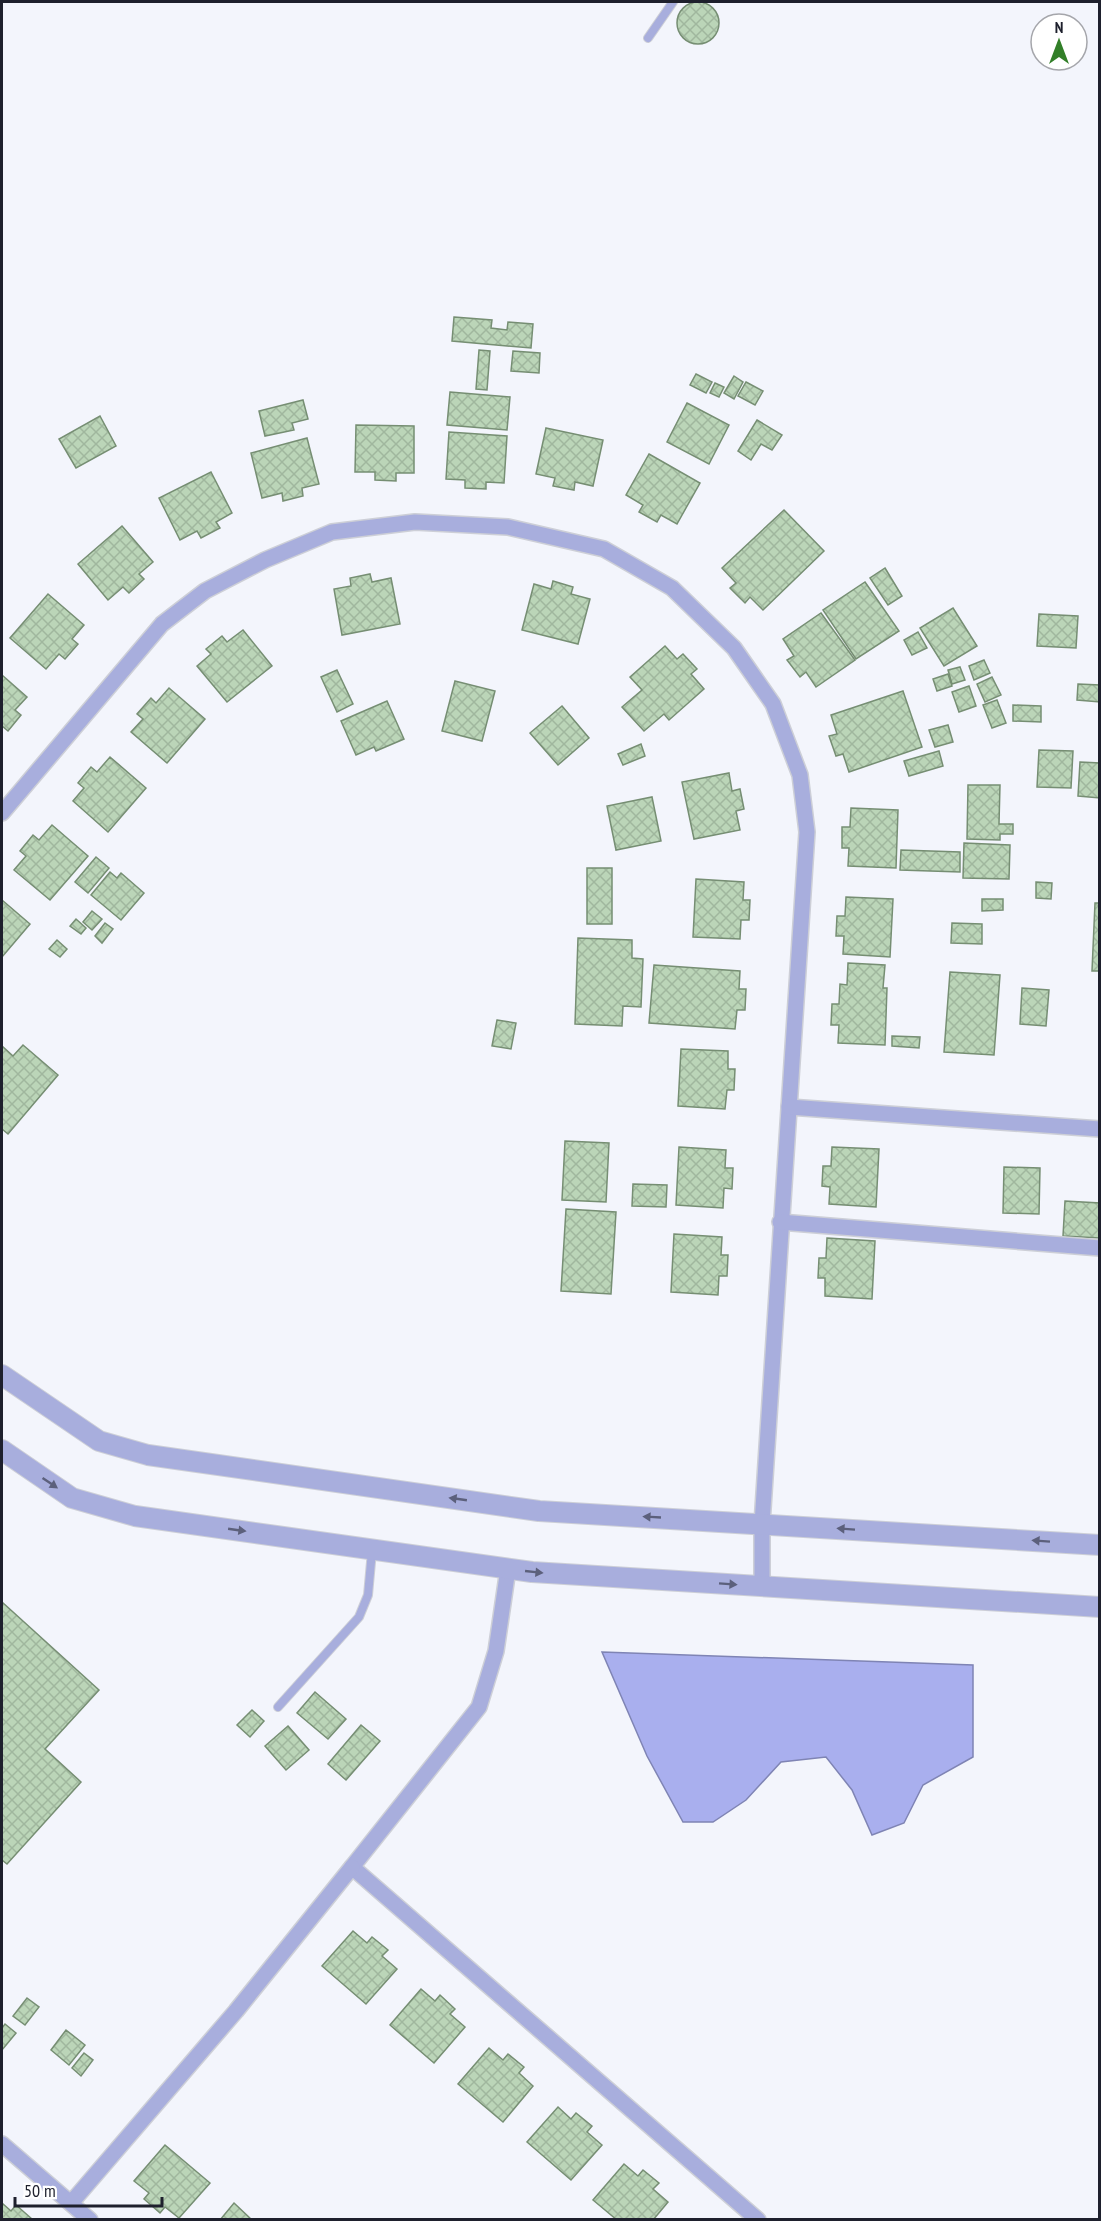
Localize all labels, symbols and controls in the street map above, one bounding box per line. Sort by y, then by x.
north arrow [1029,12,1089,72]
text: N [1055,17,1063,37]
one-way arrow [42,1477,58,1488]
one-way arrow [448,1495,467,1504]
one-way arrow [642,1513,661,1522]
one-way arrow [837,1525,856,1534]
one-way arrow [227,1526,246,1535]
one-way arrow [1032,1537,1051,1546]
one-way arrow [524,1567,543,1577]
one-way arrow [719,1580,738,1589]
scale bar [15,2170,162,2208]
text: 50 m [24,2179,56,2202]

